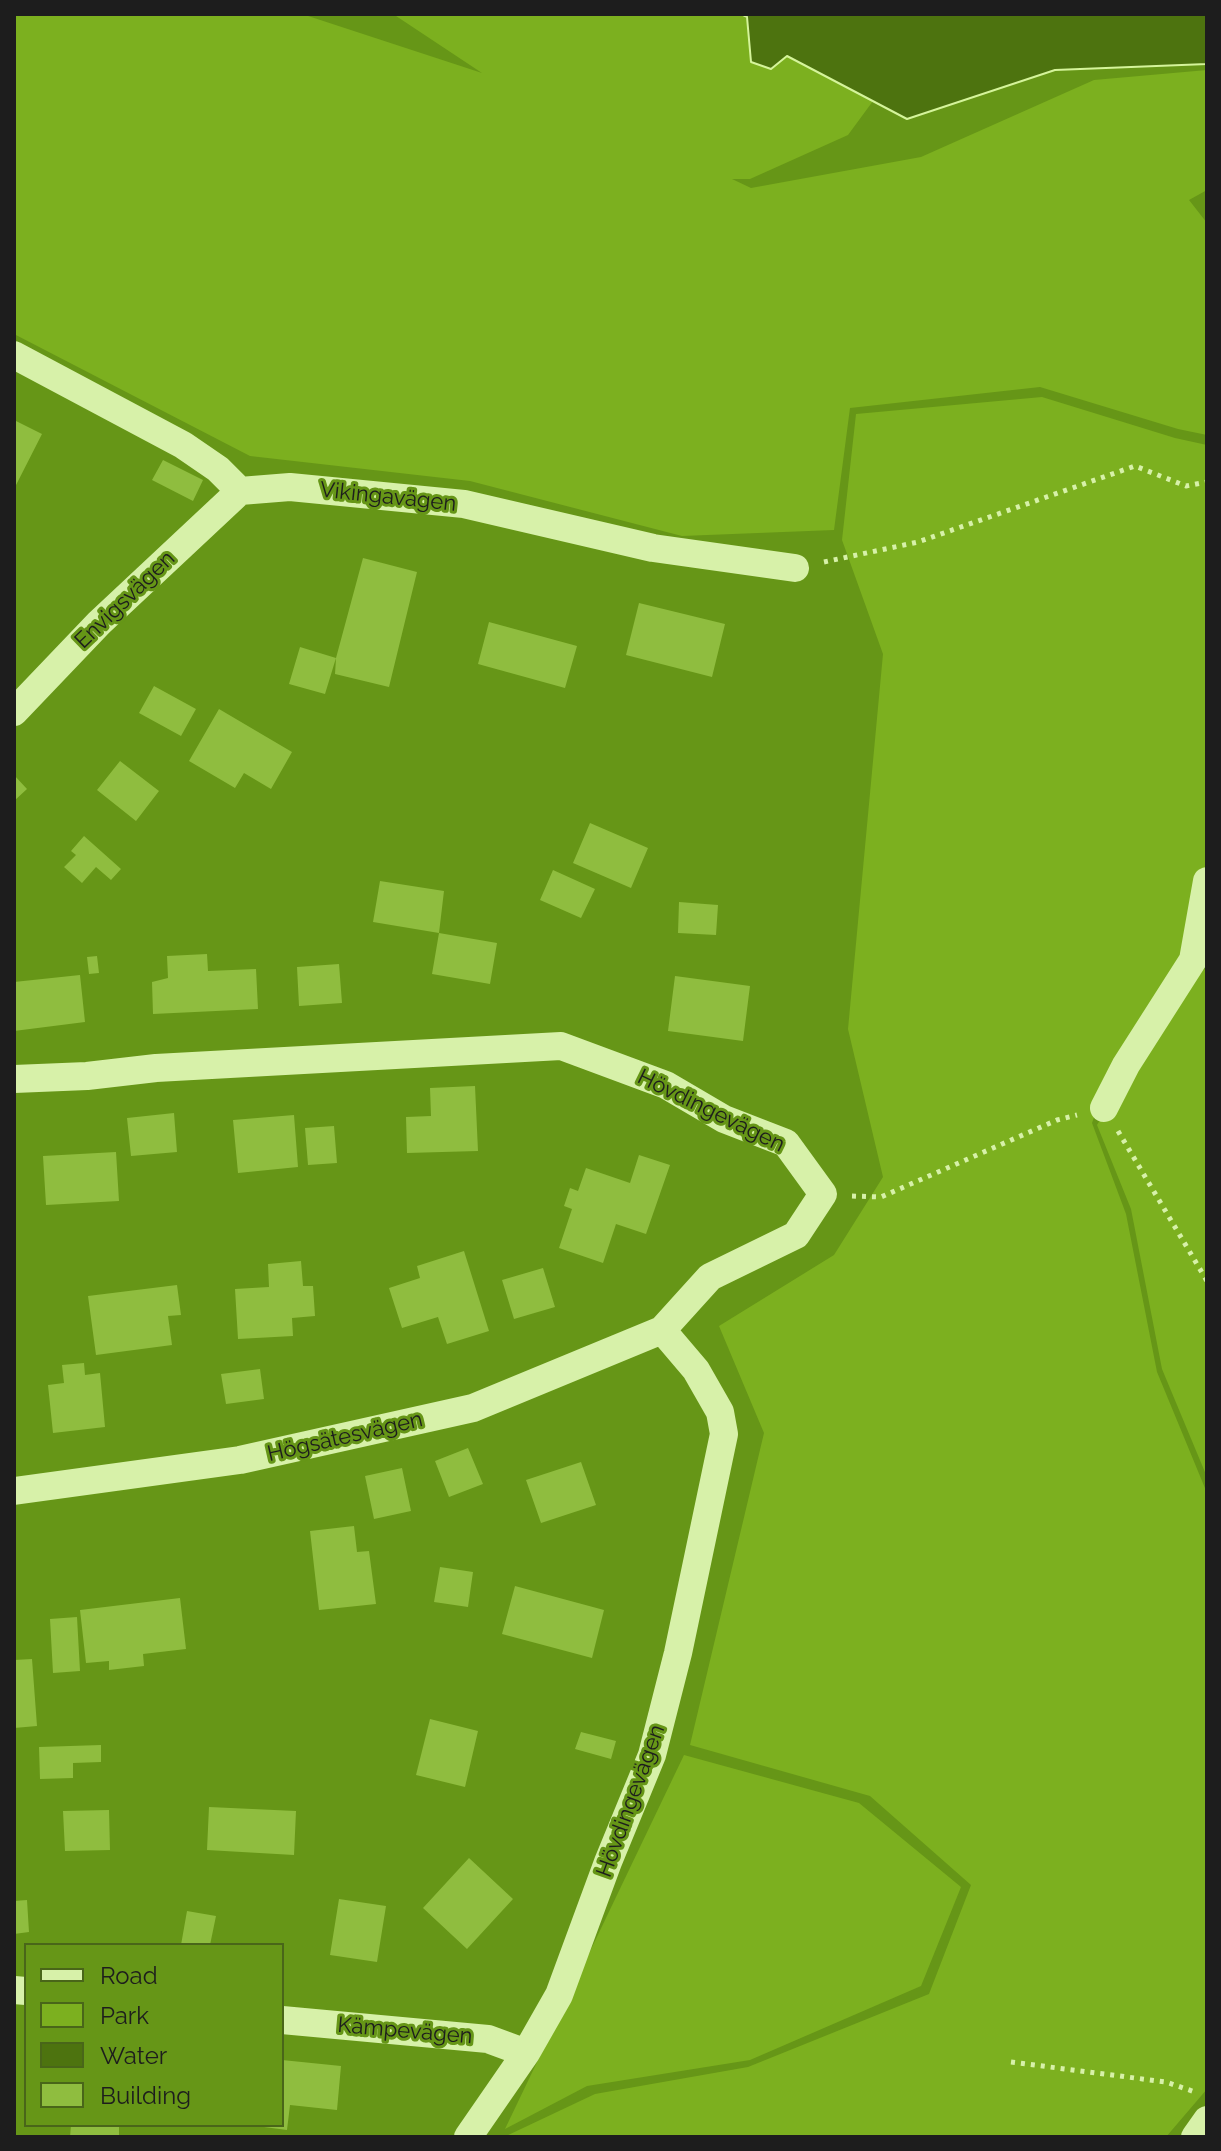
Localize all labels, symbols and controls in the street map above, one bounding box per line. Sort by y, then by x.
street label: Vikingavägen [318,477,458,517]
street label: Envigsvägen [69,546,181,654]
street label: Hövdingevägen [633,1064,789,1158]
street label: Högsätesvägen [265,1406,425,1468]
street label: Hövdingevägen [591,1721,671,1881]
legend [24,1943,284,2127]
text: Road [100,1961,158,1990]
text: Park [100,2001,149,2030]
street label: Kämpevägen [336,2012,474,2050]
text: Water [100,2041,167,2070]
text: Building [100,2081,191,2110]

